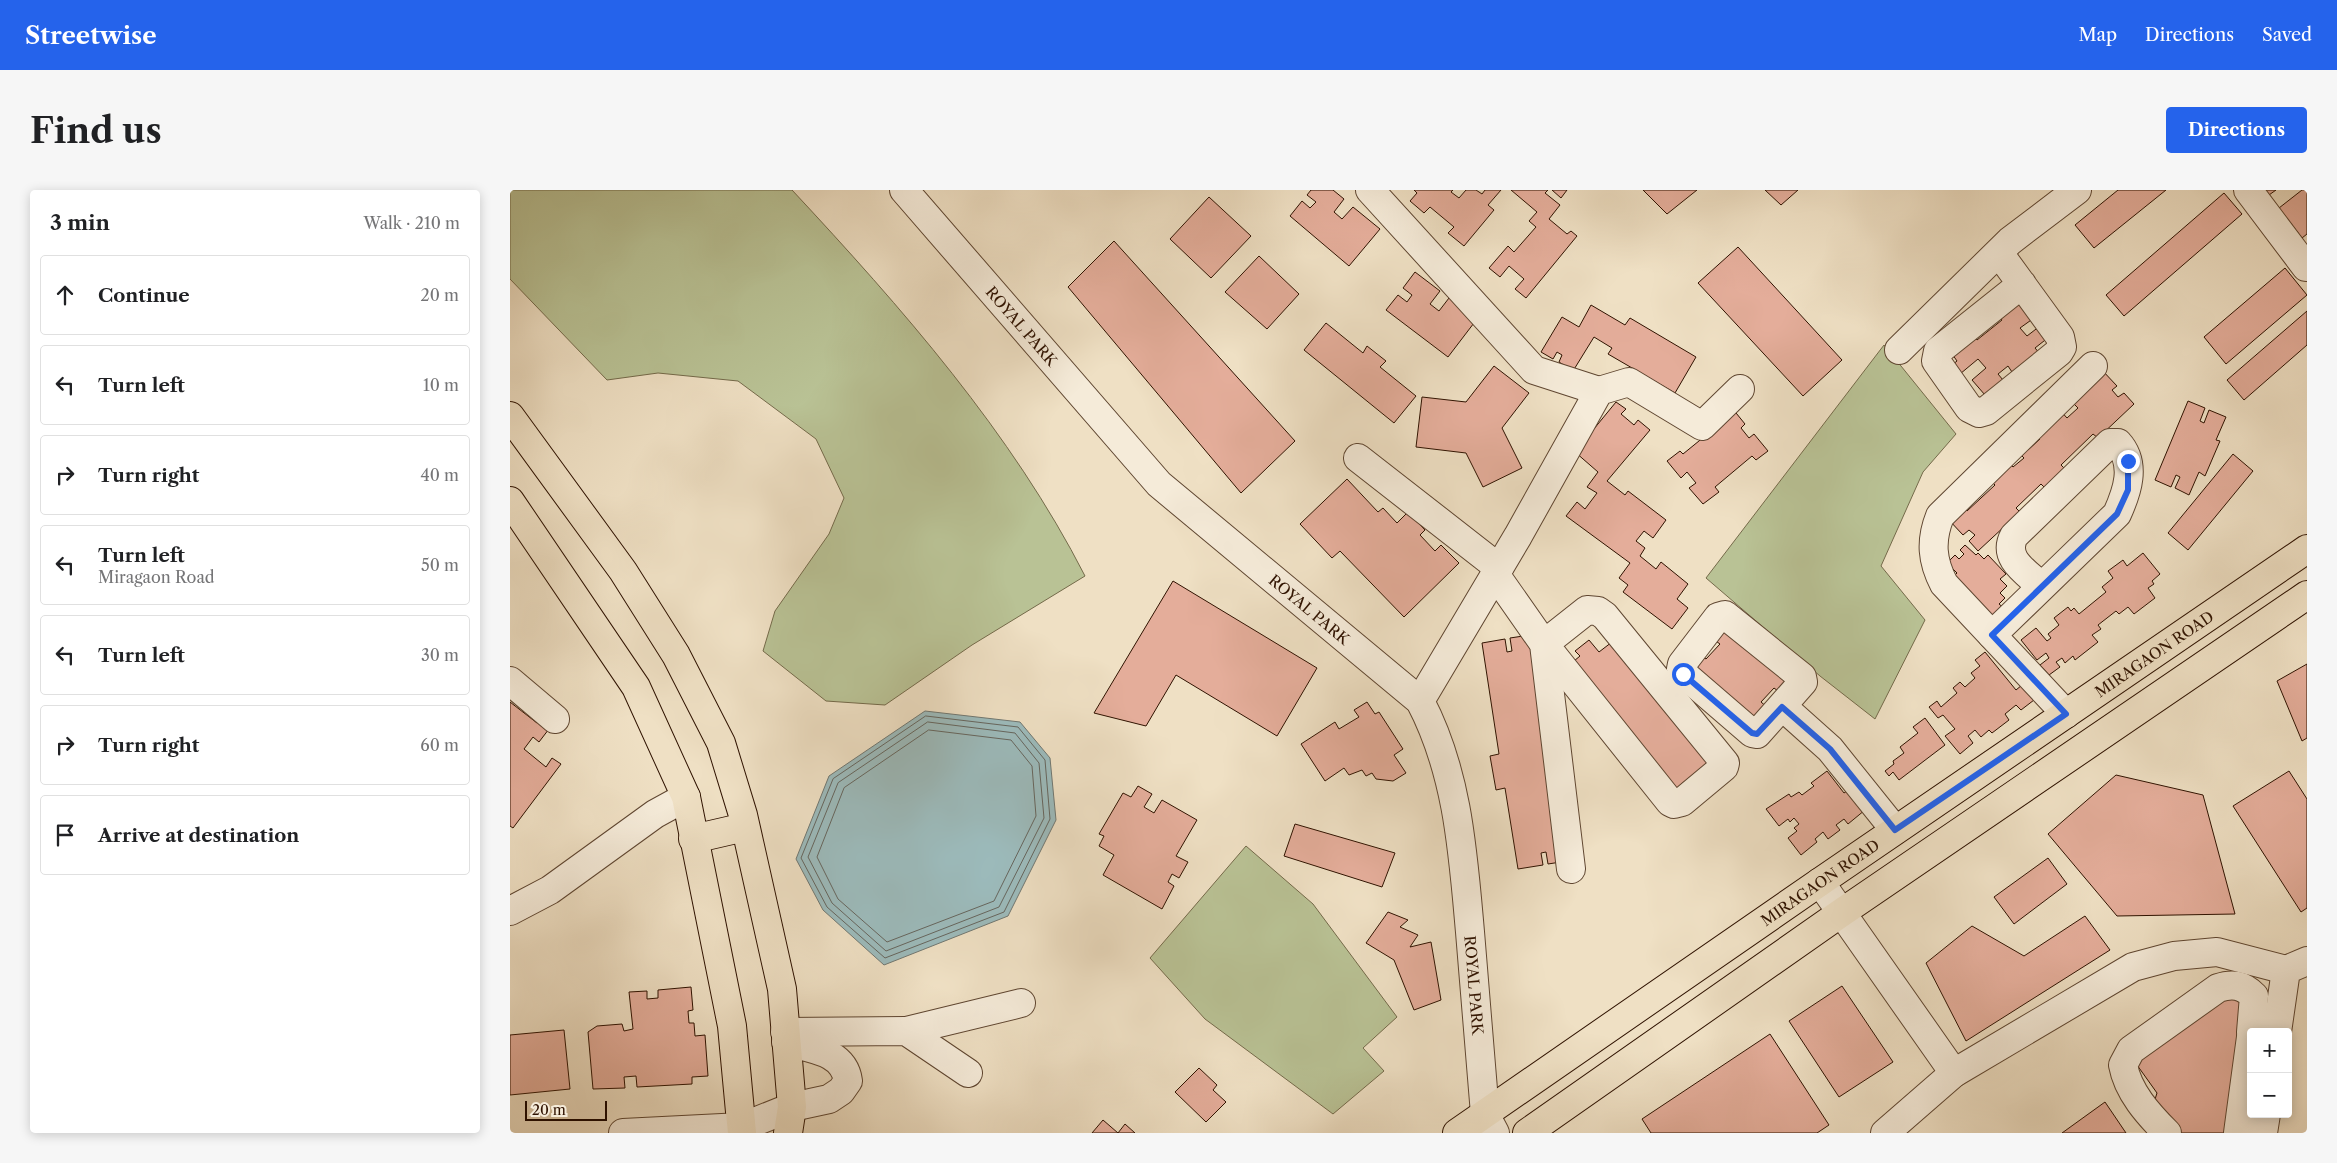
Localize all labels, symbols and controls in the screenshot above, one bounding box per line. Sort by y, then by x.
text: Streetwise [25,21,157,50]
text: Map [2078,24,2117,46]
text: Directions [2145,24,2234,46]
text: Saved [2262,24,2312,46]
button: Directions [2166,107,2307,153]
text: Find us [30,109,162,152]
text: 3 min [50,210,110,235]
text: Walk · 210 m [364,213,460,233]
icon: ahead [51,281,79,309]
street label: ROYAL PARK [982,282,1063,371]
text: Continue [98,284,190,307]
text: 20 m [420,285,459,305]
icon: left [51,371,79,399]
text: Turn left [98,374,185,397]
text: 10 m [423,375,459,395]
route end [2117,450,2140,473]
icon: right [51,461,79,489]
text: Turn right [98,464,199,487]
text: 40 m [420,465,459,485]
text: Turn left [98,544,185,567]
icon: left [51,551,79,579]
text: 50 m [421,555,459,575]
text: Miragaon Road [98,567,215,587]
street label: ROYAL PARK [1265,570,1355,649]
street label: MIRAGAON ROAD [2091,606,2217,701]
icon: left [51,641,79,669]
text: Turn left [98,644,185,667]
text: 30 m [421,645,459,665]
route start [1672,663,1695,686]
icon: right [51,731,79,759]
text: Turn right [98,734,199,757]
text: 60 m [420,735,459,755]
icon: arrive [51,821,79,849]
text: Arrive at destination [98,824,299,847]
street label: MIRAGAON ROAD [1757,835,1883,930]
street label: ROYAL PARK [1461,935,1488,1037]
map controls [2247,1028,2292,1118]
button: + [2247,1028,2292,1073]
button: − [2247,1073,2292,1118]
scale bar [525,1098,608,1121]
text: 20 m [532,1101,566,1119]

